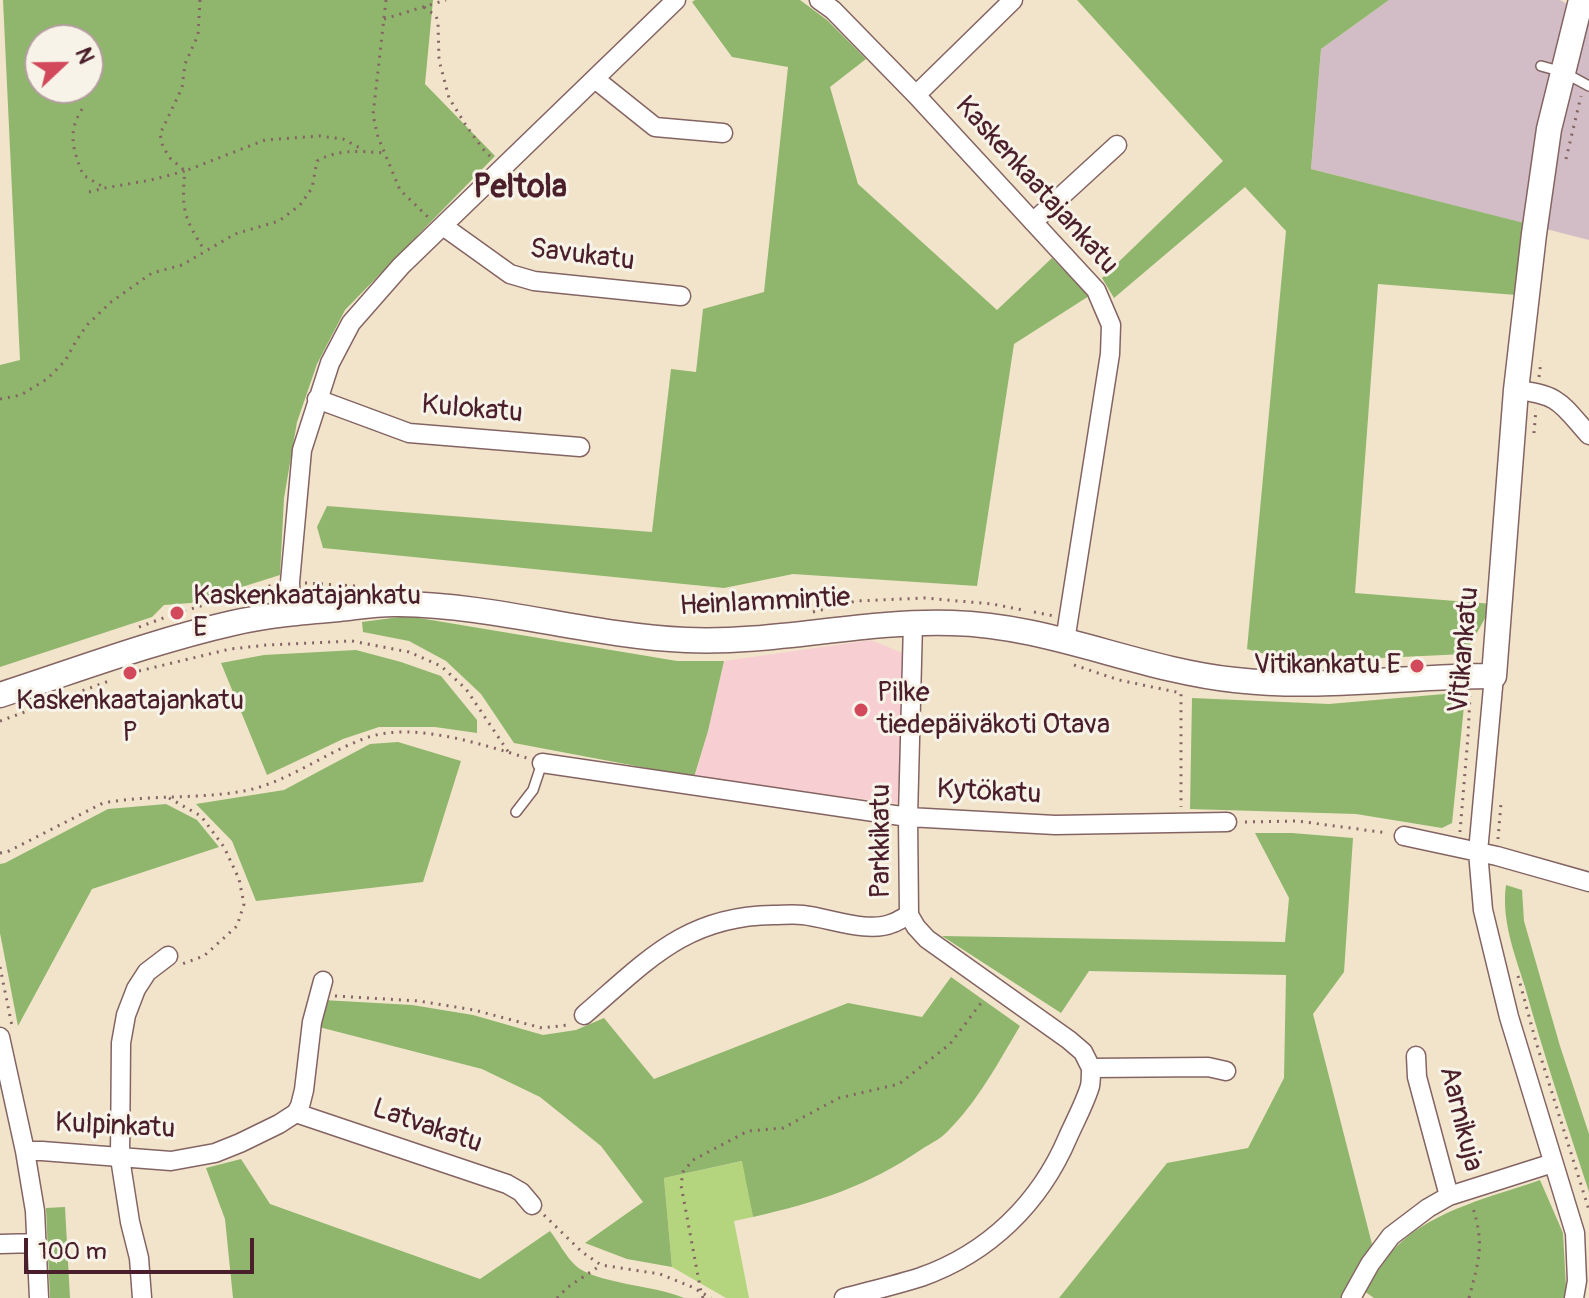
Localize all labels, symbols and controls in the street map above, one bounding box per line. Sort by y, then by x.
north arrow [24,24,104,104]
text: N [69,44,100,68]
street label: Kaskenkaatajankatu [947,90,1125,282]
district label: Peltola [473,170,567,208]
street label: Savukatu [528,233,636,279]
street label: Kulokatu [420,389,524,431]
place label: Kaskenkaatajankatu E [193,580,421,646]
street label: Heinlammintie [679,582,851,624]
street label: Vitikankatu [1443,585,1487,715]
marker: Kaskenkaatajankatu E [168,604,186,622]
place label: Vitikankatu E [1253,649,1401,683]
marker: Vitikankatu E [1408,657,1426,675]
marker: Kaskenkaatajankatu P [121,664,139,682]
place label: Pilke tiedepäiväkoti Otava [877,677,1110,743]
place label: Kaskenkaatajankatu P [16,685,244,751]
marker: Pilke tiedepäiväkoti Otava [852,701,870,719]
street label: Kytökatu [936,773,1042,813]
street label: Parkkikatu [865,784,899,898]
street label: Aarnikuja [1431,1063,1489,1175]
street label: Latvakatu [368,1093,486,1161]
street label: Kulpinkatu [54,1107,176,1147]
scale bar [28,1222,258,1272]
text: 100 m [38,1237,107,1266]

